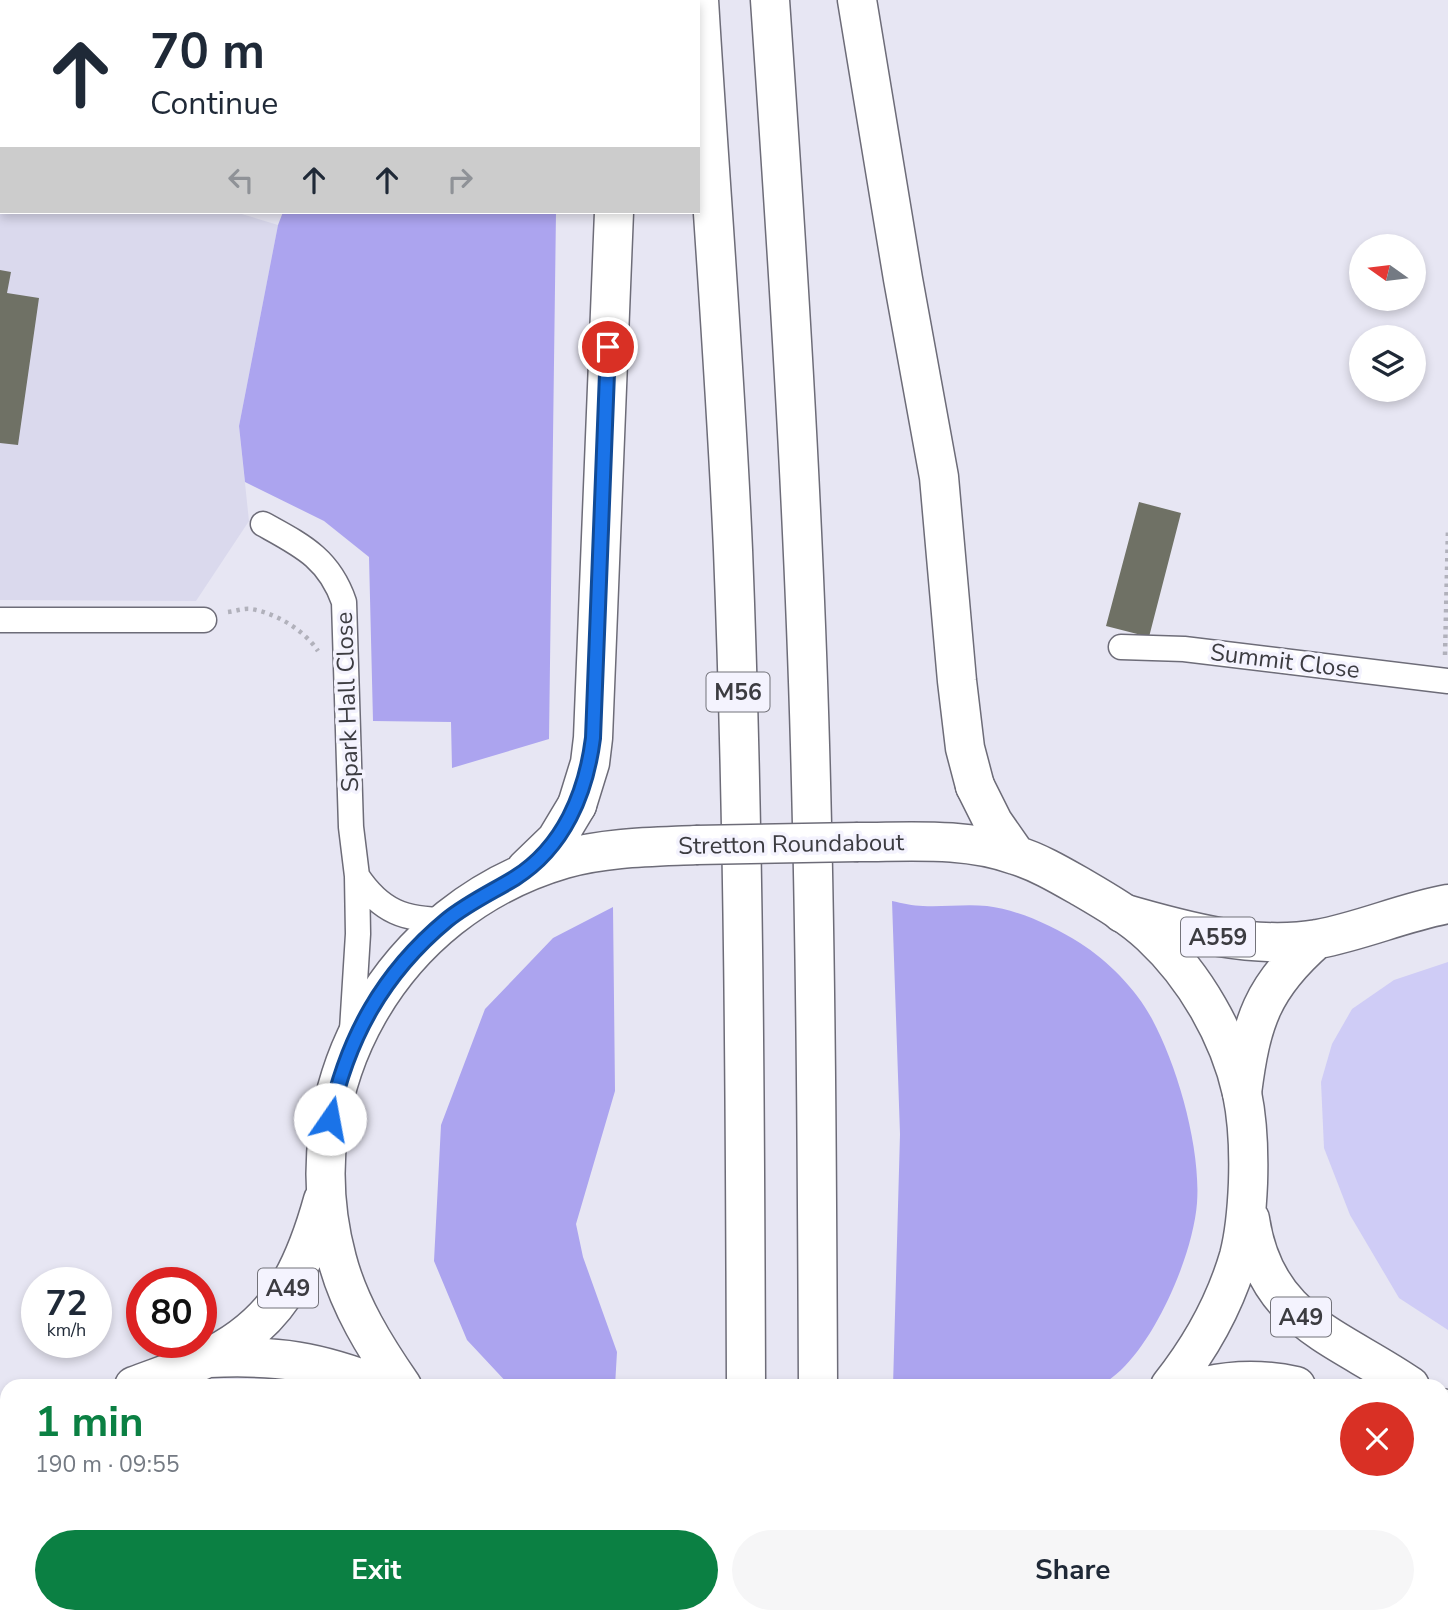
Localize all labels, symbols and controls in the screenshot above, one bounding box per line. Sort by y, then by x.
text: 70 m [150,18,265,85]
icon: ahead [35,28,126,119]
text: Continue [150,82,278,125]
icon: left [222,161,260,199]
icon: ahead [295,161,333,199]
icon: ahead [368,161,406,199]
icon: right [441,161,479,199]
north arrow [1349,234,1426,312]
map controls [1349,234,1426,402]
pin [578,317,638,377]
button: layers [1349,325,1426,402]
icon: arrive [589,328,627,366]
street label: Spark Hall Close [328,611,366,793]
street label: Summit Close [1208,636,1362,686]
road number: M56 [706,672,770,712]
street label: Stretton Roundabout [678,826,905,862]
road number: A559 [1181,918,1255,956]
position arrow [293,1082,367,1156]
speed limit sign: 80 [126,1267,217,1358]
road number: A49 [258,1268,318,1308]
text: 72 [45,1280,88,1327]
road number: A49 [1271,1298,1331,1336]
text: km/h [47,1318,86,1342]
text: 1 min [35,1394,144,1451]
button: close [1340,1402,1414,1476]
text: 190 m · 09:55 [35,1449,180,1480]
button: Exit [35,1530,718,1610]
button: Share [732,1530,1414,1610]

